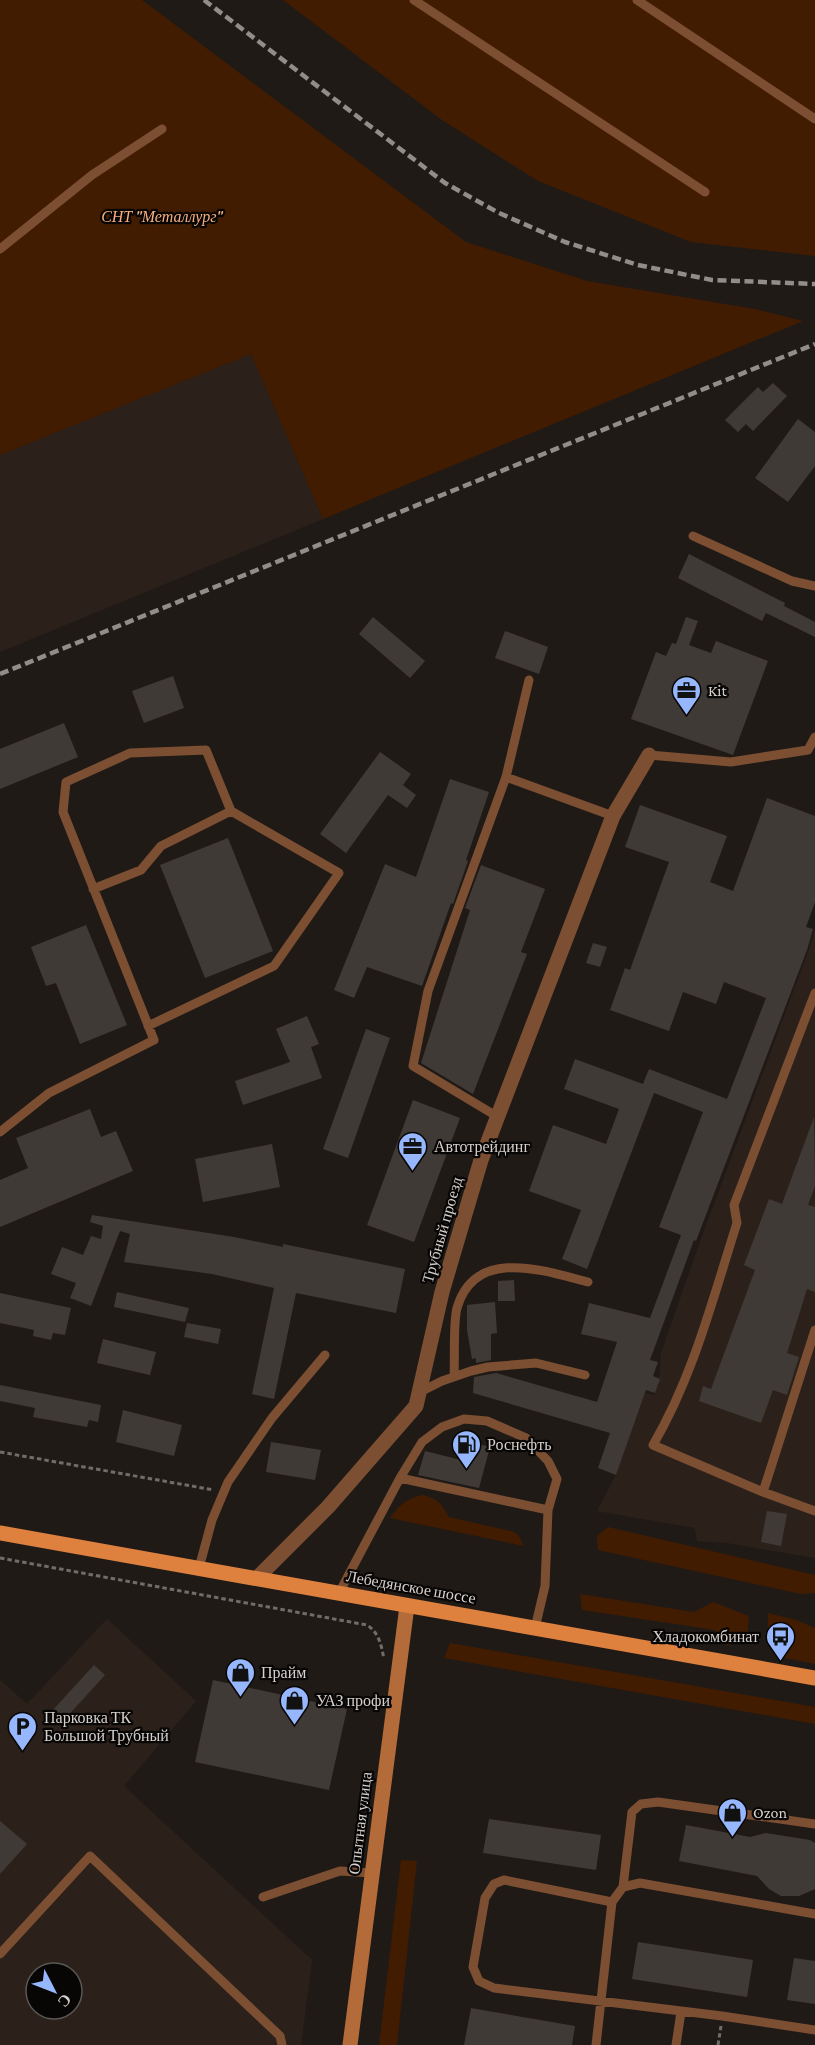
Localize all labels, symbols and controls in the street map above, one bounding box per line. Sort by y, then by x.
park label: СНТ "Металлург" [101,208,224,226]
office icon: Kit [671,674,703,716]
place label: Kit [708,682,727,699]
office icon: Автотрейдинг [397,1130,429,1172]
place label: Автотрейдинг [434,1138,530,1156]
street label: Трубный проезд [419,1175,466,1285]
fuel station icon: Роснефть [450,1428,482,1470]
place label: Роснефть [487,1436,552,1454]
street label: Лебедянское шоссе [345,1567,477,1608]
bus stop icon: Хладокомбинат [764,1620,796,1662]
place label: Хладокомбинат [652,1628,759,1646]
shop icon: Прайм [224,1656,256,1698]
place label: Прайм [261,1664,306,1682]
shop icon: УАЗ профи [279,1684,311,1726]
place label: УАЗ профи [316,1692,390,1710]
place label: Парковка ТК Большой Трубный [44,1709,169,1745]
parking icon: Парковка ТК Большой Трубный [7,1710,39,1752]
street label: Опытная улица [345,1771,376,1875]
shop icon: Ozon [716,1796,748,1838]
place label: Ozon [753,1804,787,1821]
north arrow [24,1961,84,2021]
text: С [55,1991,75,2011]

